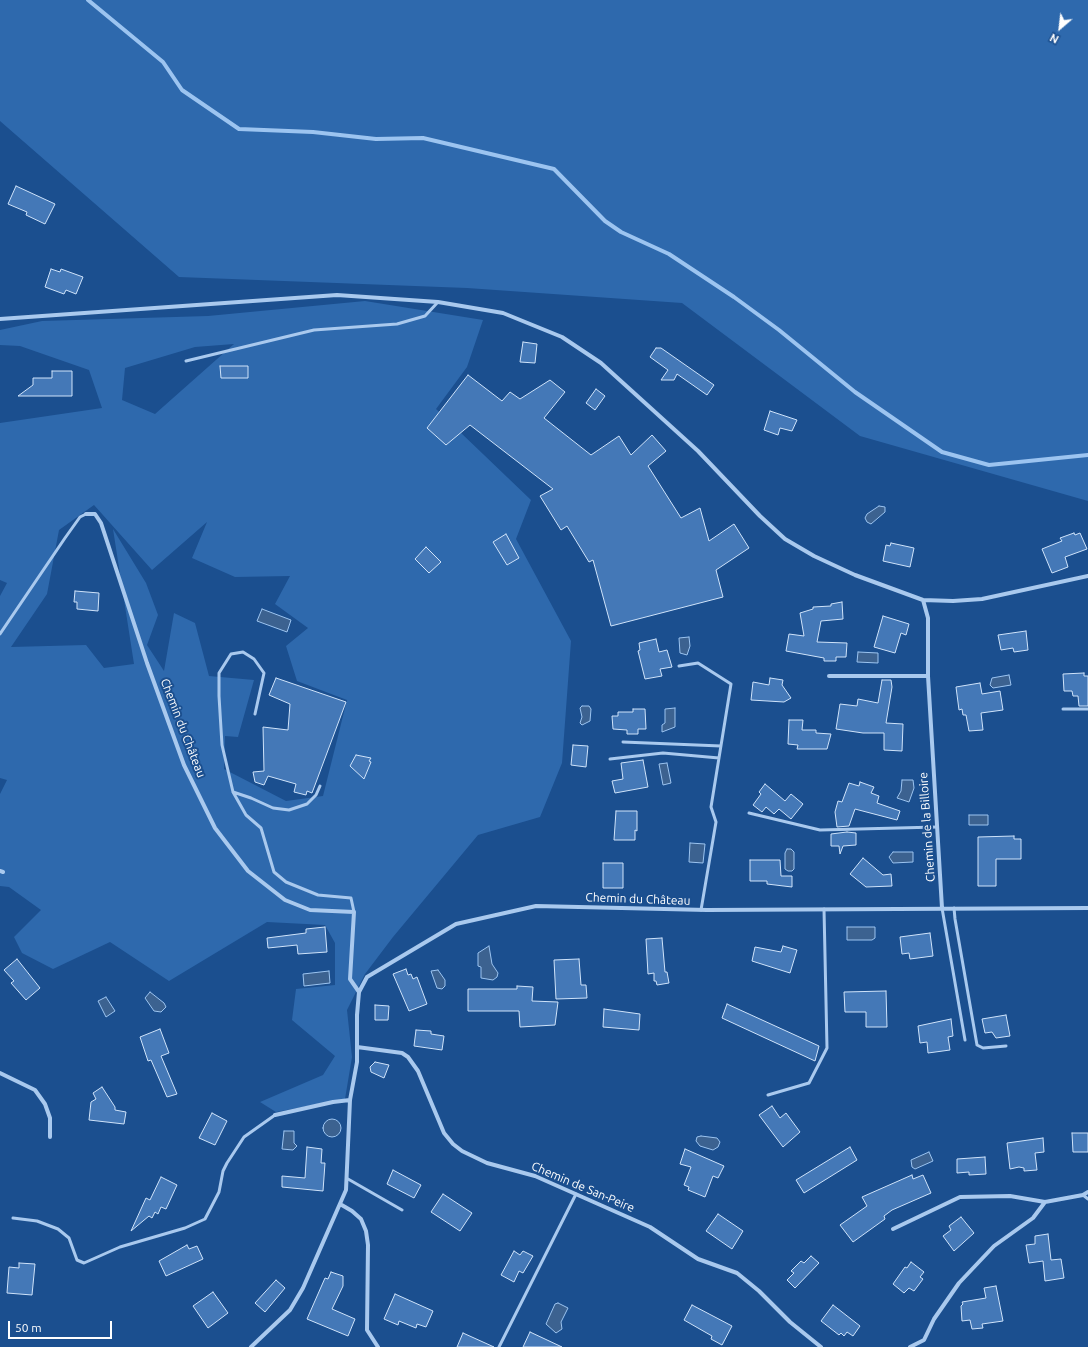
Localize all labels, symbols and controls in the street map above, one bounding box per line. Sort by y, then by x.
north arrow [1040,8,1080,48]
text: N [1048,31,1061,46]
street label: Chemin du Château [157,676,209,780]
street label: Chemin de la Billoire [916,772,938,882]
street label: Chemin du Château [585,890,691,908]
street label: Chemin de San-Peire [529,1159,637,1215]
scale bar [10,1313,114,1339]
text: 50 m [15,1321,42,1334]

